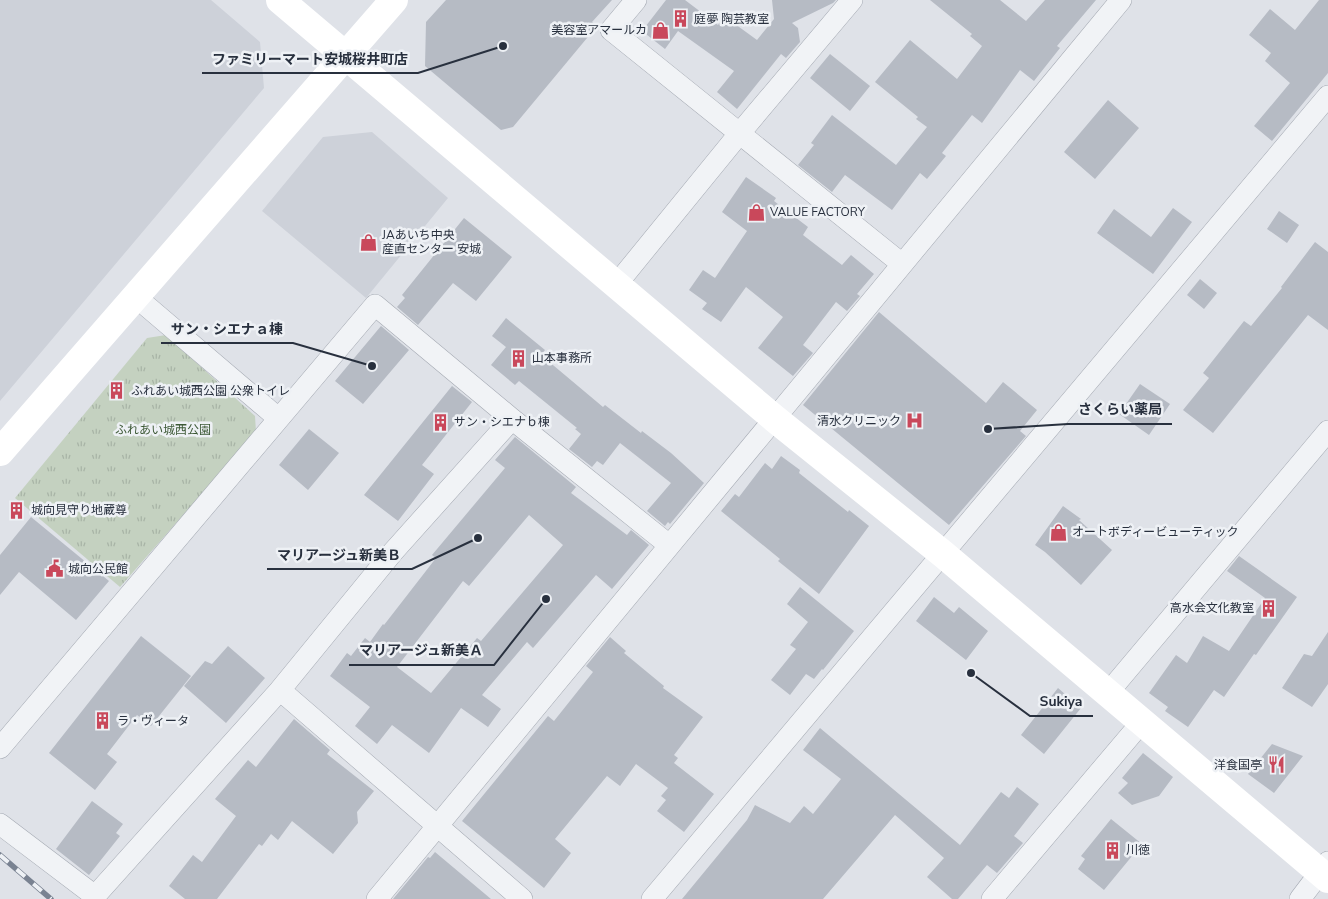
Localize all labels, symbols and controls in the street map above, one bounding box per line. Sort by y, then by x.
building icon: 庭夢 陶芸教室 [670,9,690,29]
place label: 庭夢 陶芸教室 [694,11,769,27]
shop icon: 美容室アマールカ [651,20,671,40]
place label: 美容室アマールカ [551,22,647,38]
callout: ファミリーマート安城桜井町店 [202,44,418,73]
text: ファミリーマート安城桜井町店 [212,50,408,69]
shop icon: VALUE FACTORY [746,202,766,222]
place label: VALUE FACTORY [769,204,866,220]
place label: JAあいち中央 産直センター 安城 [381,227,481,257]
shop icon: JAあいち中央 産直センター 安城 [358,232,378,252]
callout: サン・シエナａ棟 [161,314,293,343]
text: サン・シエナａ棟 [171,320,283,339]
building icon: 山本事務所 [508,348,528,368]
place label: 山本事務所 [532,350,592,366]
building icon: ふれあい城西公園 公衆トイレ [107,381,127,401]
place label: ふれあい城西公園 公衆トイレ [131,383,290,399]
callout: さくらい薬局 [1068,395,1172,424]
text: さくらい薬局 [1078,400,1162,419]
hospital icon: 清水クリニック [905,411,925,431]
building icon: サン・シエナｂ棟 [430,412,450,432]
place label: 清水クリニック [817,413,901,429]
place label: サン・シエナｂ棟 [454,414,550,430]
park label: ふれあい城西公園 [115,422,211,438]
building icon: 城向見守り地蔵尊 [7,500,27,520]
place label: 城向見守り地蔵尊 [31,502,127,518]
shop icon: オートボディービューティック [1048,522,1068,542]
place label: オートボディービューティック [1072,524,1238,540]
callout: マリアージュ新美Ｂ [267,540,412,569]
text: マリアージュ新美Ｂ [277,546,401,565]
public building icon: 城向公民館 [44,559,64,579]
place label: 城向公民館 [68,561,128,577]
building icon: 高水会文化教室 [1258,598,1278,618]
place label: 高水会文化教室 [1170,600,1254,616]
callout: マリアージュ新美Ａ [349,636,494,665]
text: マリアージュ新美Ａ [359,641,483,660]
callout: Sukiya [1030,687,1093,716]
text: Sukiya [1040,692,1082,711]
building icon: ラ・ヴィータ [93,711,113,731]
place label: ラ・ヴィータ [117,713,189,729]
restaurant icon: 洋食国亭 [1266,755,1286,775]
place label: 洋食国亭 [1214,757,1262,773]
building icon: 川徳 [1102,840,1122,860]
place label: 川徳 [1126,842,1150,858]

